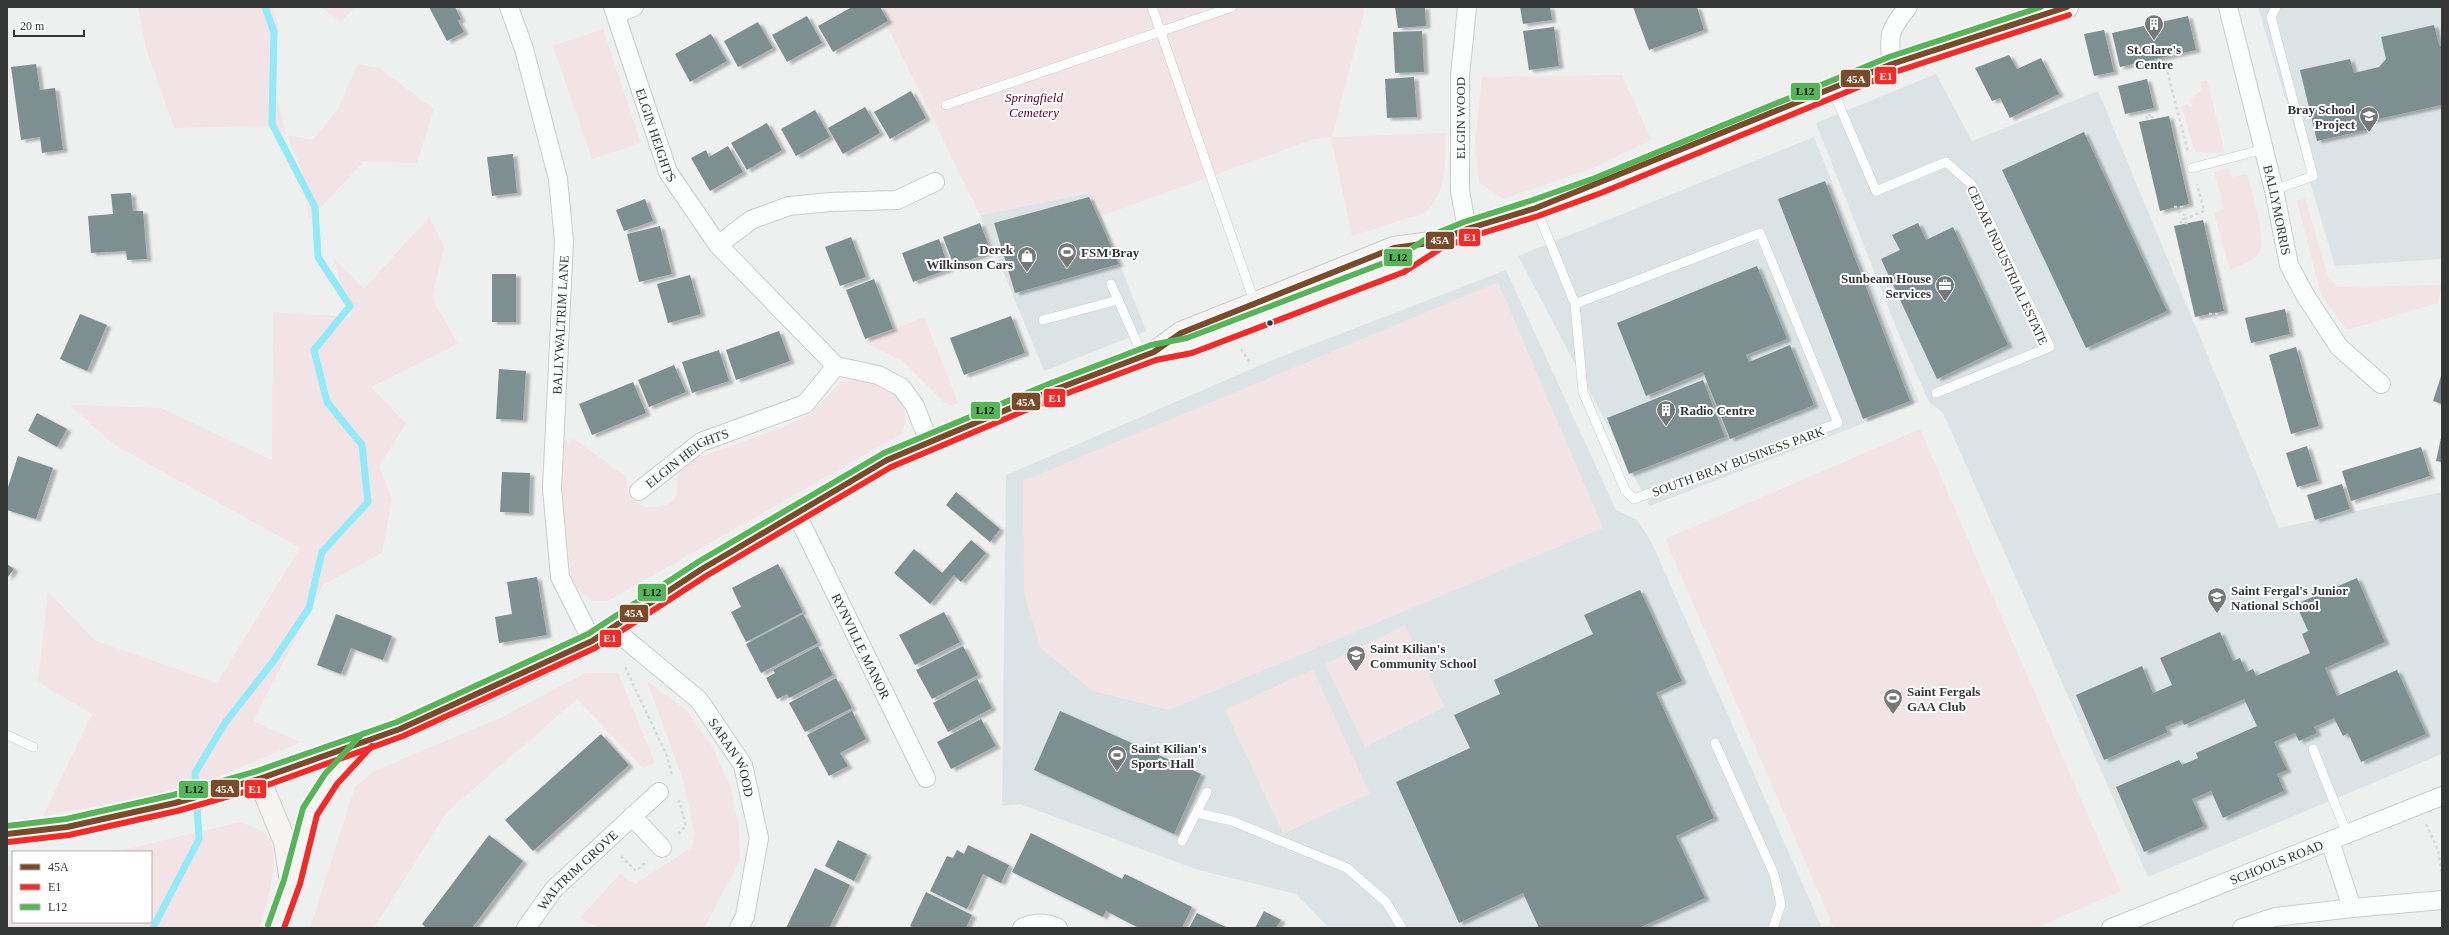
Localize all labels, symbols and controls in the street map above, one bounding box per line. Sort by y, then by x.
scale bar [14,12,84,38]
building icon: St.Clare's Centre [2143,13,2165,41]
text: 20 m [20,19,45,33]
place label: St.Clare's Centre [2127,42,2181,72]
line badge: E1 [1874,66,1897,85]
line badge: 45A [1840,69,1871,88]
text: E1 [1880,70,1892,82]
text: 45A [1847,73,1866,85]
street label: ELGIN WOOD [1453,77,1468,159]
line badge: L12 [1790,82,1821,101]
text: L12 [1796,85,1815,97]
street label: ELGIN HEIGHTS [633,86,679,185]
park label: Springfield Cemetery [1005,90,1063,120]
place label: Bray School Project [2287,102,2356,132]
school or university icon: Bray School Project [2358,105,2380,133]
street label: BALLYMORRIS [2260,163,2294,257]
street label: CEDAR INDUSTRIAL ESTATE [1964,183,2051,347]
line badge: E1 [1458,228,1481,247]
line badge: 45A [1425,231,1455,250]
text: E1 [1464,231,1476,243]
text: 45A [1431,234,1450,246]
sports icon: FSM Bray [1056,241,1078,269]
place label: Derek Wilkinson Cars [926,242,1014,272]
shop icon: Derek Wilkinson Cars [1016,245,1038,273]
place label: FSM Bray [1081,245,1140,260]
line badge: L12 [1383,248,1413,267]
text: L12 [1389,251,1408,263]
street label: BALLYWALTRIM LANE [549,255,572,395]
place label: Sunbeam House Services [1841,271,1931,301]
office icon: Sunbeam House Services [1934,274,1956,302]
unlabelled marker [1265,318,1275,328]
line badge: E1 [1043,388,1066,408]
line badge: 45A [1011,392,1041,411]
text: E1 [1049,392,1061,404]
text: 45A [1017,396,1036,408]
building icon: Radio Centre [1655,399,1677,427]
line badge: L12 [970,401,1001,420]
place label: Radio Centre [1680,403,1755,418]
text: L12 [976,404,995,416]
street label: SOUTH BRAY BUSINESS PARK [1650,423,1827,500]
street label: ELGIN HEIGHTS [643,425,731,491]
line badge: L12 [637,583,667,602]
place label: Saint Fergal's Junior National School [2231,583,2348,613]
text: L12 [643,586,662,598]
school or university icon: Saint Fergal's Junior National School [2206,586,2228,614]
street label: RYNVILLE MANOR [829,591,893,702]
line badge: 45A [619,604,649,623]
text: 45A [625,607,644,619]
line badge: E1 [599,629,622,648]
text: E1 [604,632,616,644]
place label: Saint Kilian's Community School [1370,641,1477,671]
school or university icon: Saint Kilian's Community School [1345,644,1367,672]
place label: Saint Fergals GAA Club [1907,684,1980,714]
sports icon: Saint Fergals GAA Club [1882,687,1904,715]
street label: SARAN WOOD [705,715,757,798]
place label: Saint Kilian's Sports Hall [1131,741,1207,771]
sports icon: Saint Kilian's Sports Hall [1106,744,1128,772]
line badge: 45A [210,779,240,798]
line badge: E1 [244,779,267,799]
line badge: L12 [178,780,209,799]
text: L12 [185,783,204,795]
text: 45A [216,783,235,795]
text: E1 [249,783,261,795]
street label: WALTRIM GROVE [534,827,621,913]
street label: SCHOOLS ROAD [2228,837,2325,888]
legend [12,851,152,923]
text: 45A [48,860,69,874]
text: E1 [48,880,61,894]
text: L12 [48,900,67,914]

